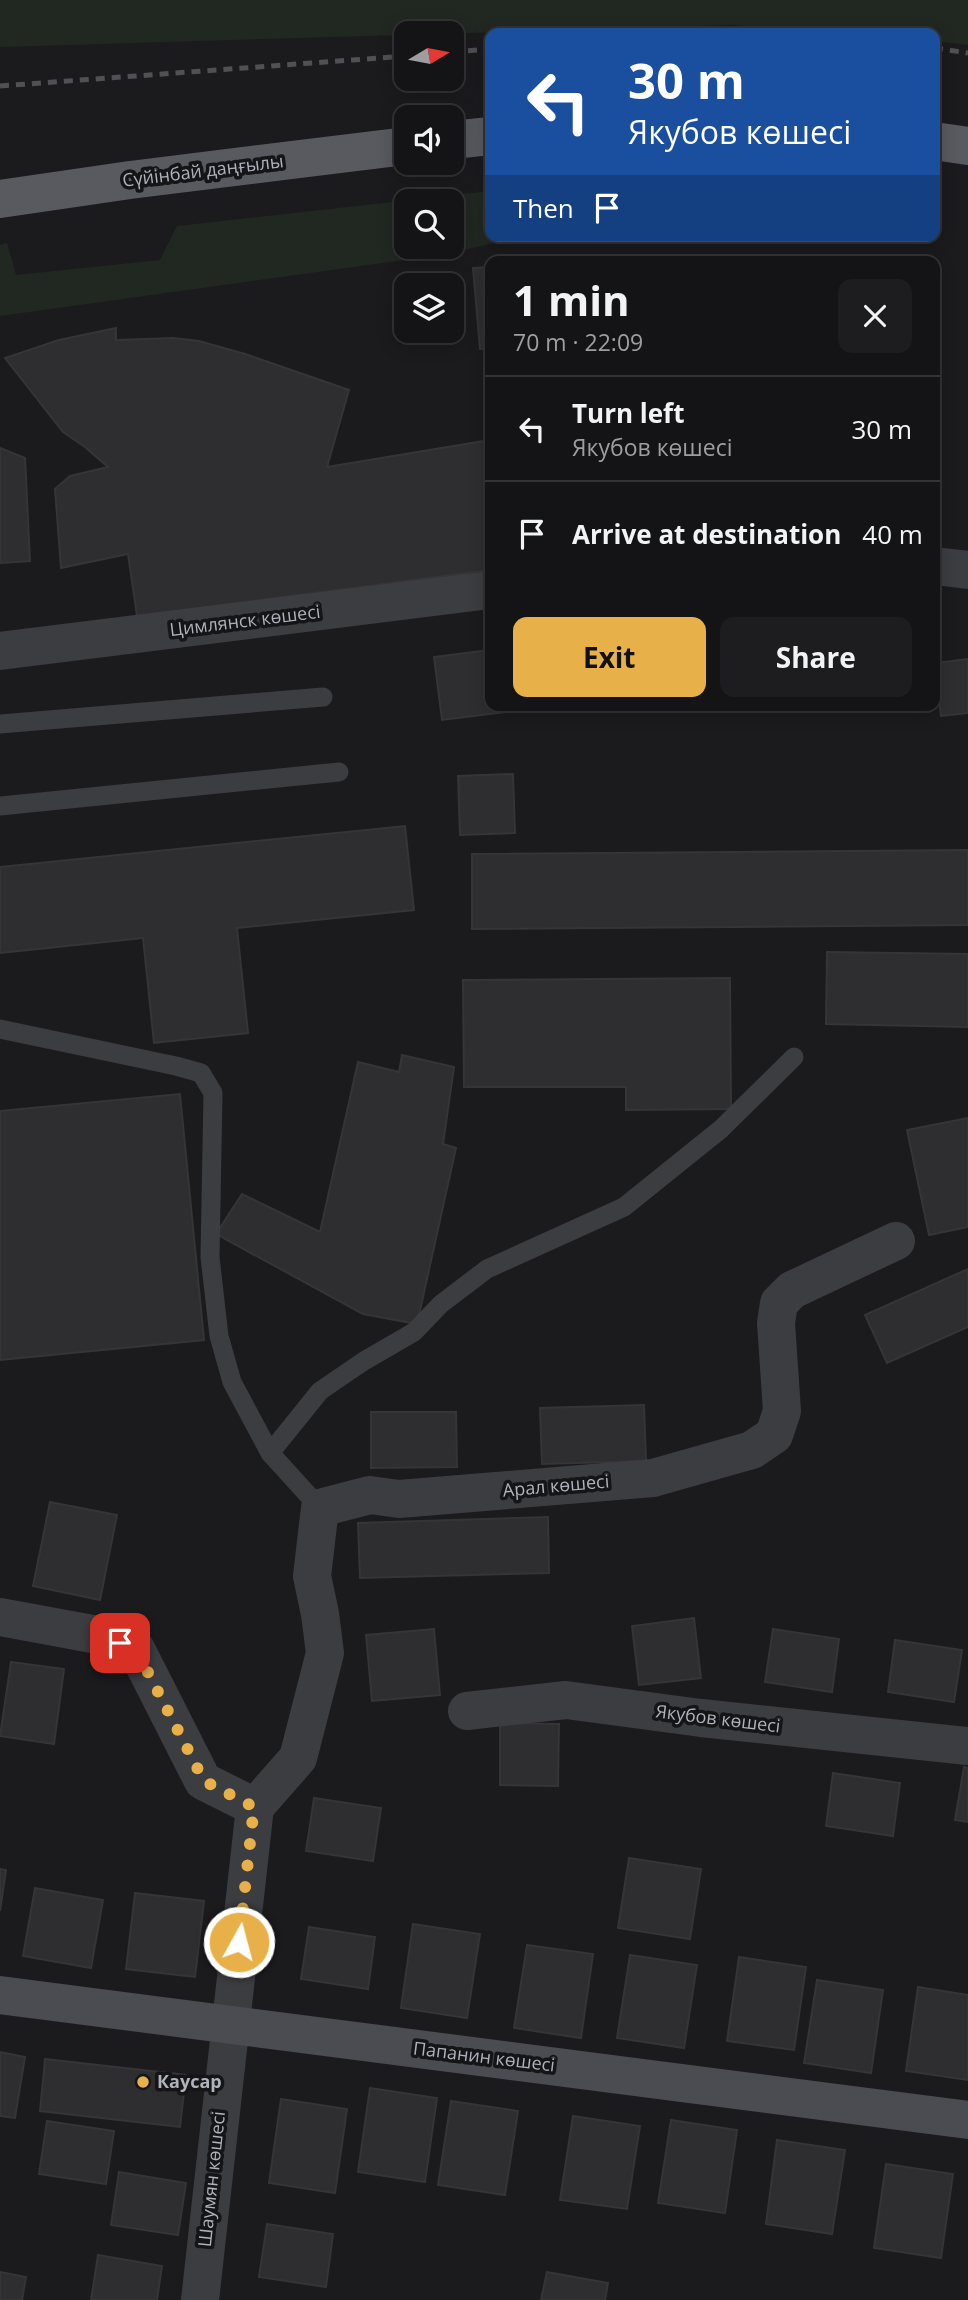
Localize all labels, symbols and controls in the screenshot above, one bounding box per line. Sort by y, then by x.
north arrow [394,21,464,91]
map controls [394,21,464,343]
text: 30 m [628,47,745,113]
icon: left [513,56,604,147]
button: sound [394,105,464,175]
text: Якубов көшесі [628,110,851,153]
street label: Сүйінбай даңғылы [121,148,285,192]
button: search [394,189,464,259]
icon: arrive [588,189,626,227]
text: Then [513,190,574,226]
text: 1 min [513,271,630,328]
button: layers [394,273,464,343]
button: close [838,279,912,353]
text: 70 m · 22:09 [513,326,643,358]
text: Turn left [572,395,684,431]
icon: left [513,410,551,448]
text: 30 m [851,411,912,447]
text: Якубов көшесі [572,431,733,463]
icon: arrive [513,515,551,553]
text: Arrive at destination [572,516,841,552]
text: 40 m [862,516,923,552]
street label: Цимлянск көшесі [168,599,322,641]
button: Exit [513,617,706,697]
button: Share [720,617,912,697]
street label: Арал көшесі [502,1468,610,1502]
pin [90,1613,150,1673]
icon: arrive [101,1624,139,1662]
street label: Якубов көшесі [654,1698,782,1738]
position arrow [202,1905,276,1979]
street label: Папанин көшесі [412,2035,556,2077]
place label: Каусар [157,2069,222,2093]
marker: Каусар [135,2074,151,2090]
street label: Шаумян көшесі [192,2110,230,2248]

